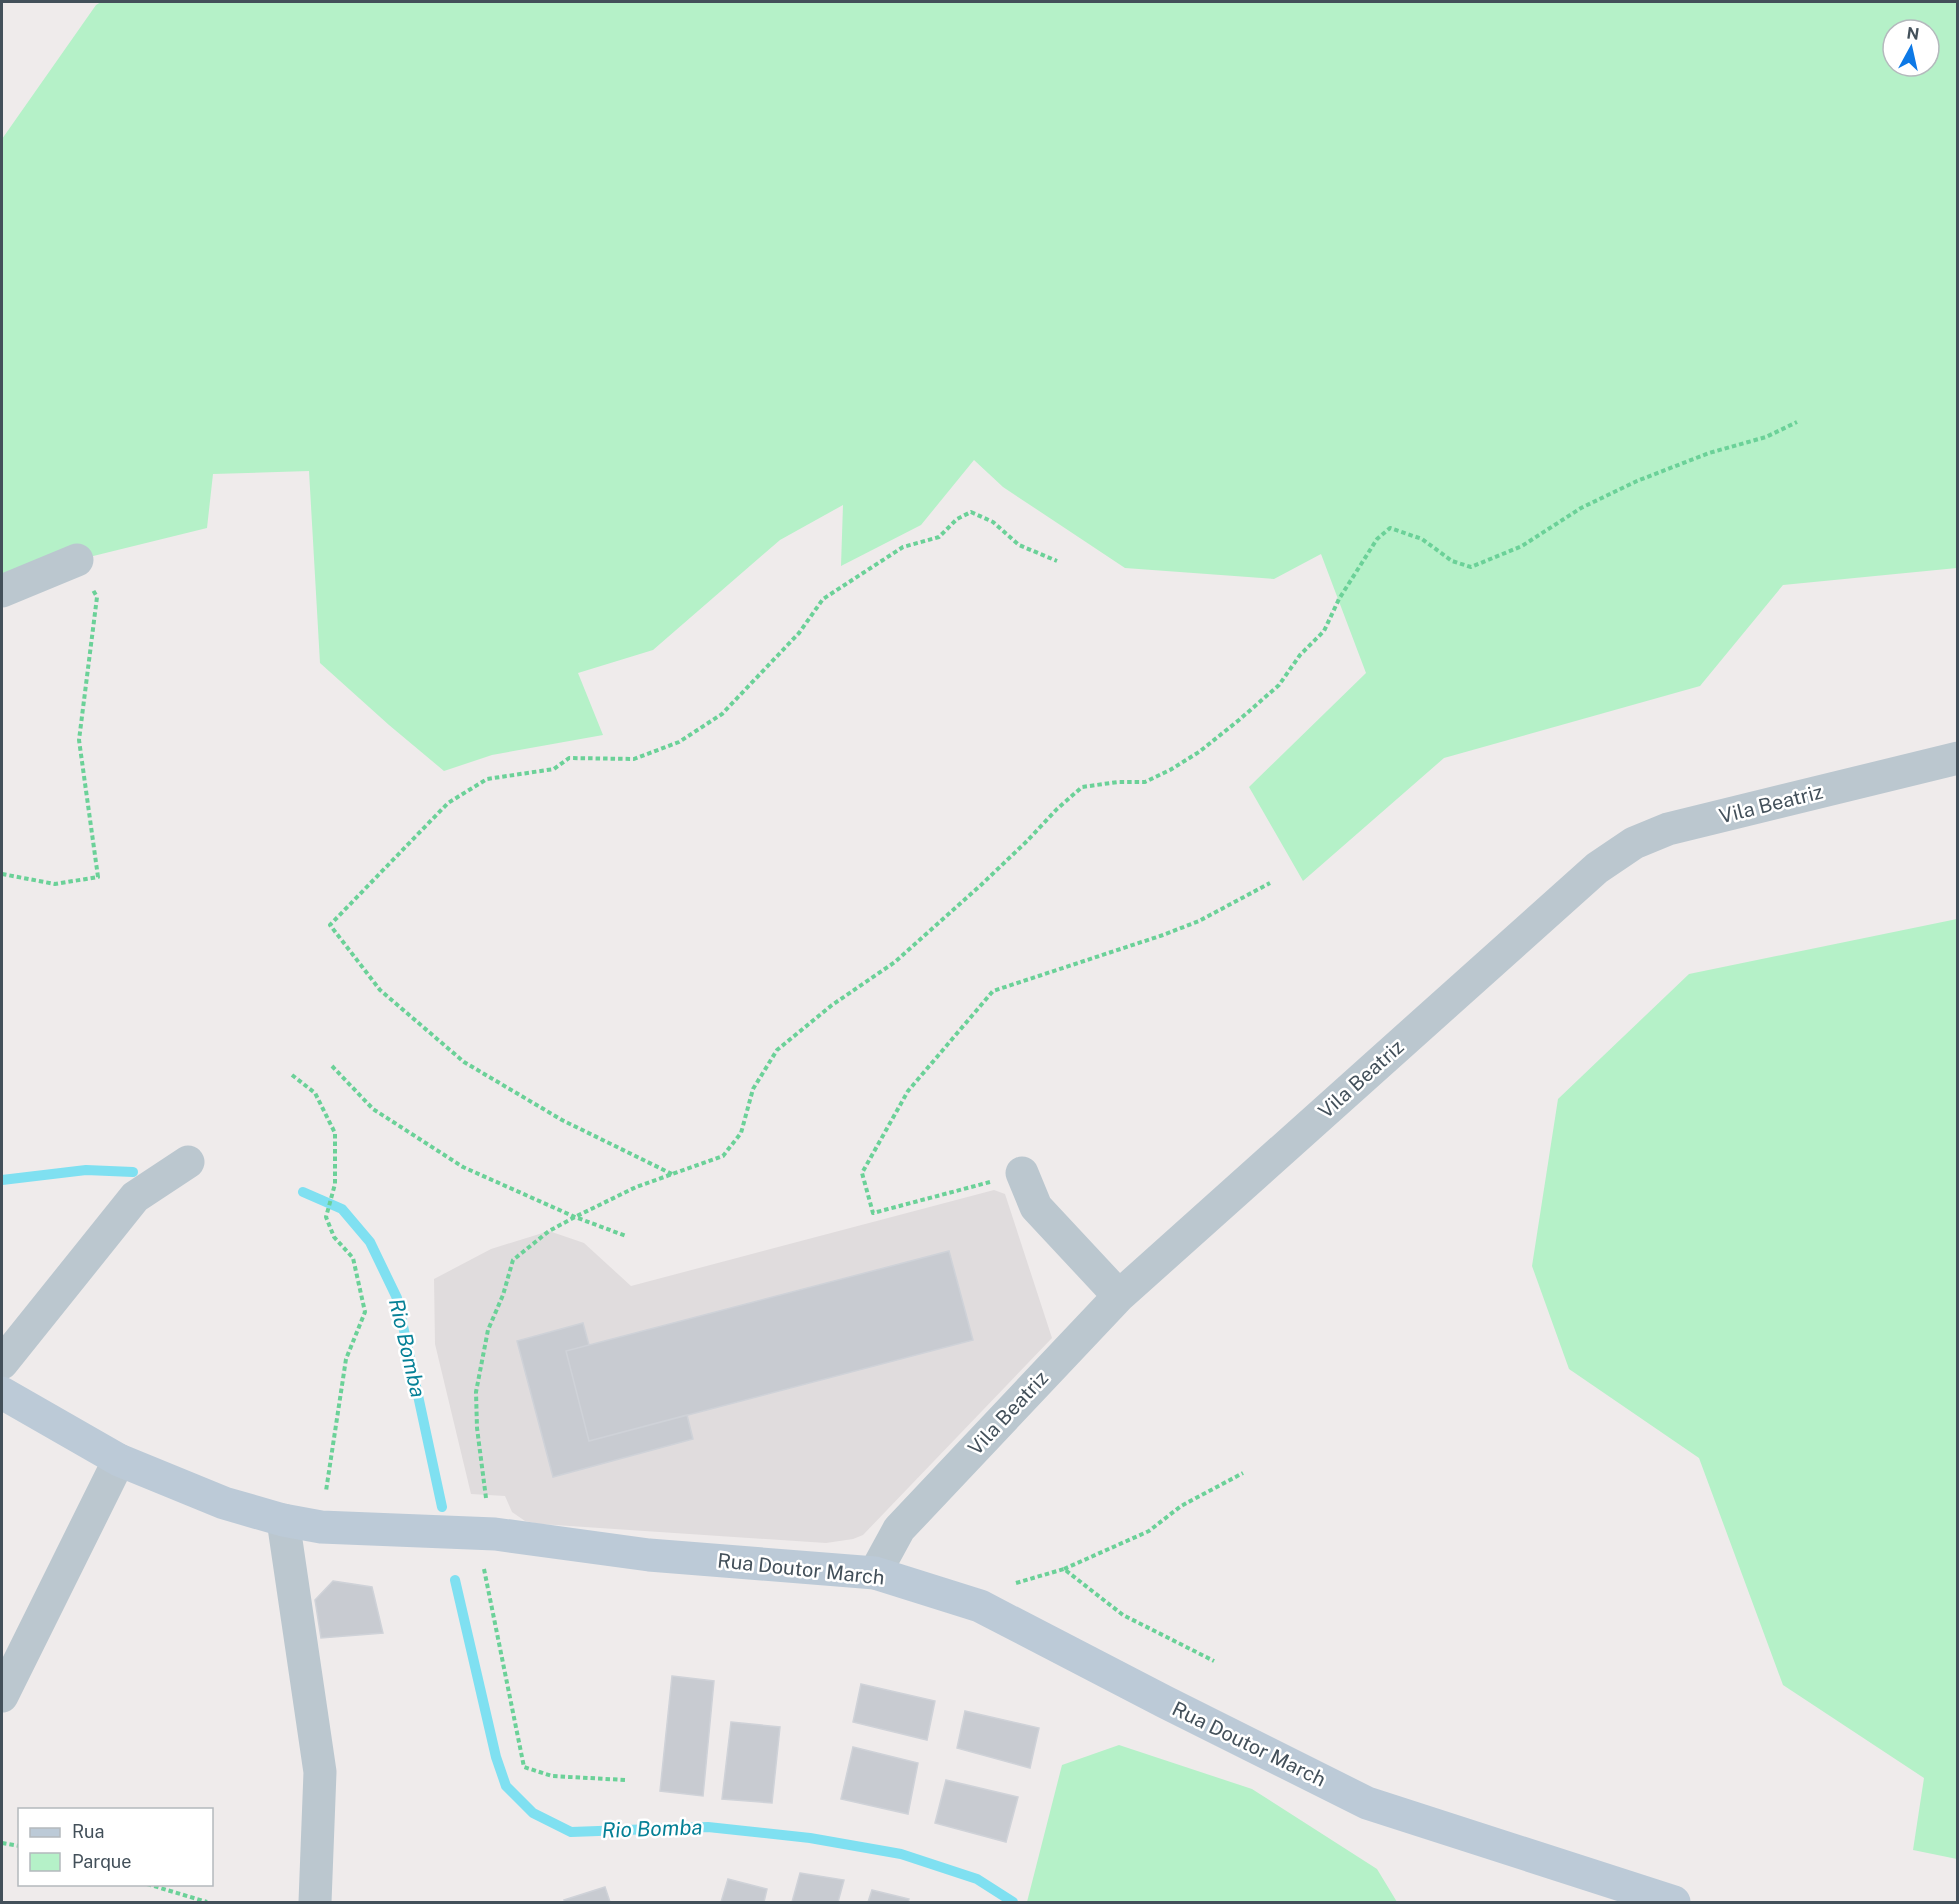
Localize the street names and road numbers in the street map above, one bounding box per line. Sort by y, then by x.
street label: Vila Beatriz [1717,780,1825,828]
street label: Vila Beatriz [1314,1035,1408,1123]
street label: Vila Beatriz [963,1366,1053,1460]
street label: Rua Doutor March [716,1548,886,1590]
street label: Rua Doutor March [1168,1696,1330,1792]

